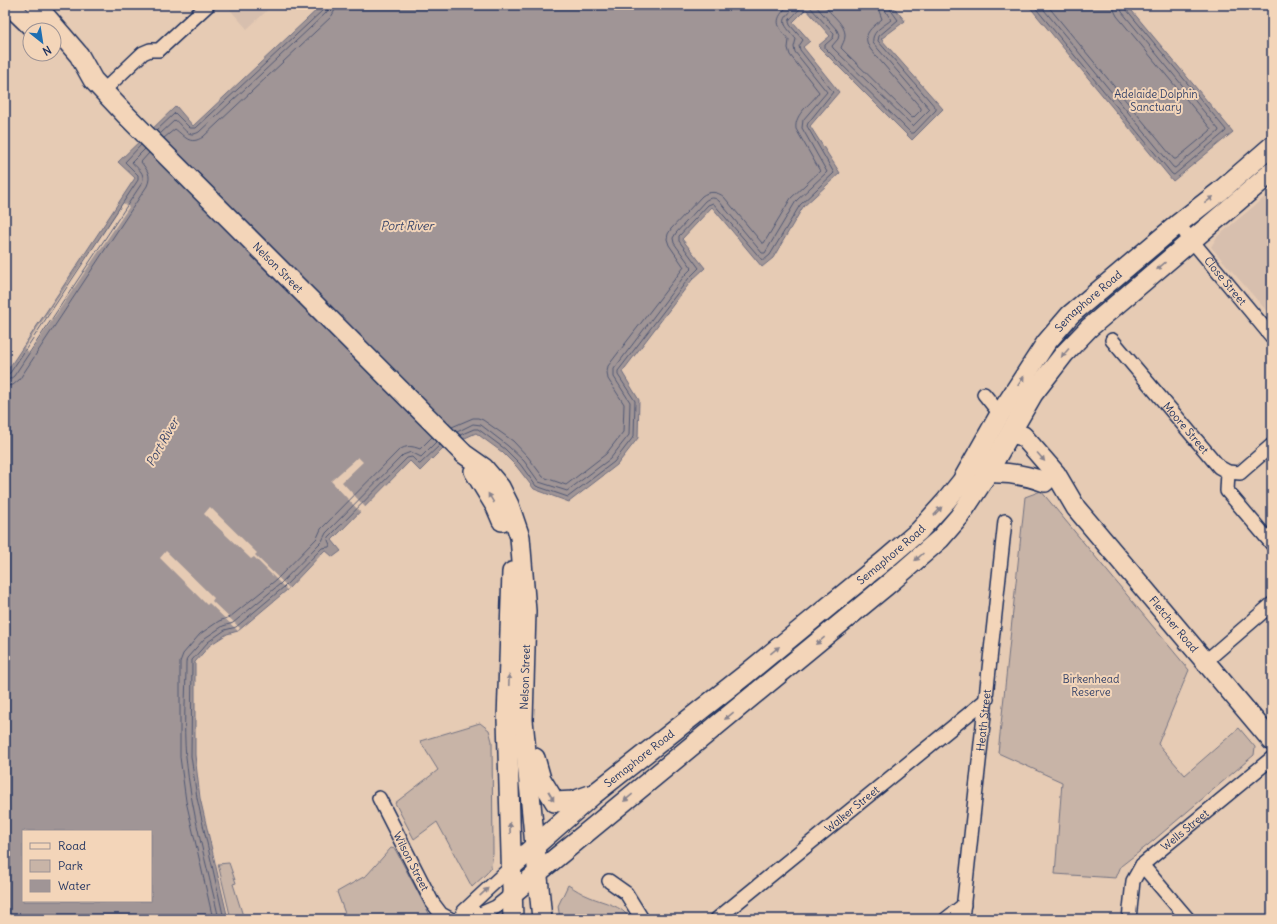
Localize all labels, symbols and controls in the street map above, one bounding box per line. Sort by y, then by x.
north arrow [22,22,62,62]
text: N [40,43,54,59]
park label: Adelaide Dolphin Sanctuary [1114,87,1198,114]
one-way arrow [1203,196,1214,204]
water label: Port River [380,218,436,233]
street label: Nelson Street [250,239,306,296]
street label: Close Street [1201,254,1250,308]
one-way arrow [1156,261,1166,270]
street label: Semaphore Road [1052,267,1125,335]
one-way arrow [1060,348,1070,358]
one-way arrow [1017,376,1025,386]
street label: Moore Street [1160,399,1212,457]
water label: Port River [142,413,183,469]
one-way arrow [1036,451,1045,462]
one-way arrow [488,492,495,504]
one-way arrow [933,506,942,516]
street label: Semaphore Road [854,521,929,588]
one-way arrow [914,553,924,562]
street label: Fletcher Road [1146,593,1202,656]
one-way arrow [814,637,825,645]
street label: Nelson Street [517,644,533,710]
one-way arrow [770,646,781,655]
park label: Birkenhead Reserve [1063,672,1120,699]
one-way arrow [505,674,512,686]
street label: Heath Street [973,688,994,752]
one-way arrow [723,712,734,720]
street label: Semaphore Road [601,726,677,790]
street label: Walker Street [822,783,882,835]
one-way arrow [548,790,555,802]
one-way arrow [623,794,634,803]
street label: Wells Street [1158,806,1212,853]
one-way arrow [507,821,513,834]
street label: Wilson Street [390,829,432,893]
legend [22,830,152,902]
text: Road [58,838,86,853]
text: Park [58,858,83,873]
text: Water [58,878,91,893]
one-way arrow [480,888,489,897]

